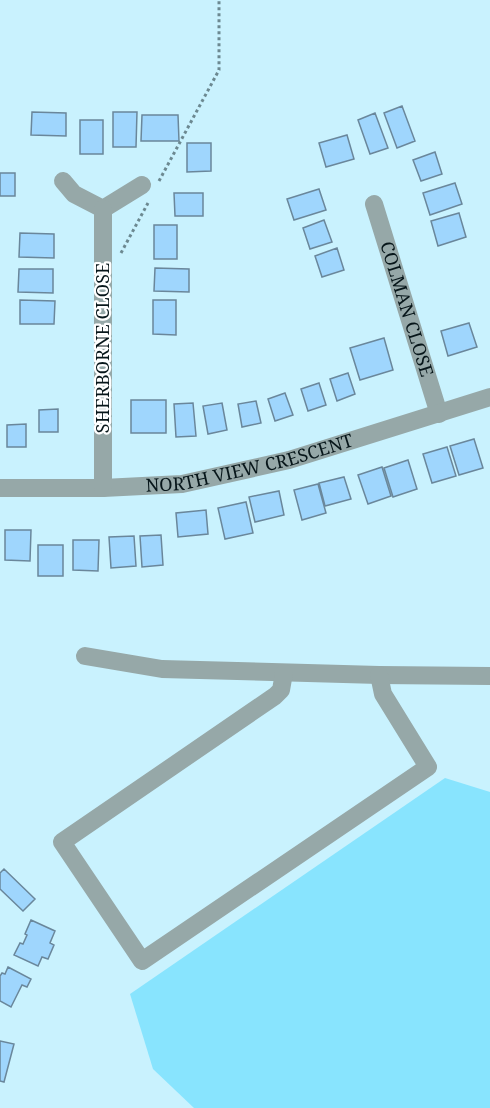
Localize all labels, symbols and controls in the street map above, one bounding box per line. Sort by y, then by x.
street label: COLMAN CLOSE [375,238,440,379]
street label: SHERBORNE CLOSE [90,263,114,433]
street label: NORTH VIEW CRESCENT [145,428,356,497]

